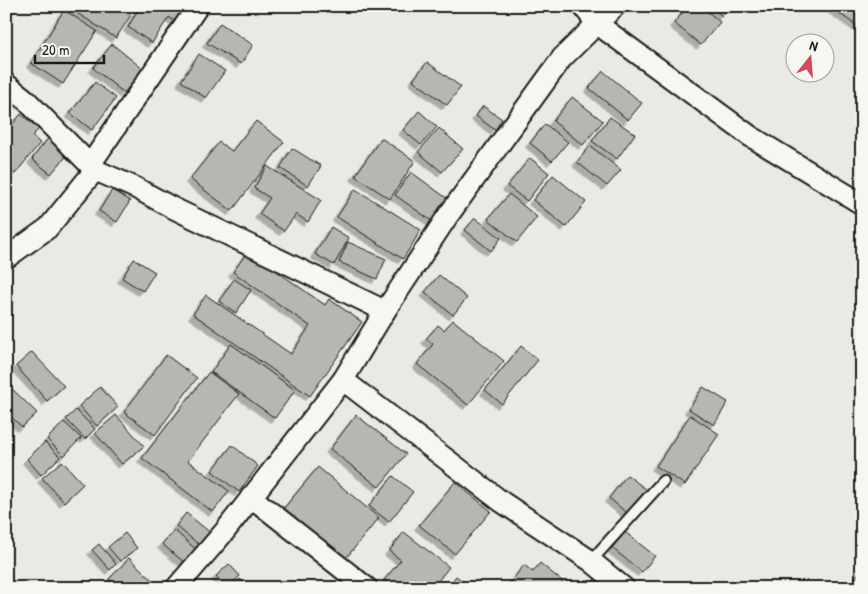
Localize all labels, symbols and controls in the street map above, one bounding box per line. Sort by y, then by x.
scale bar [35,32,104,64]
north arrow [786,32,836,82]
text: N [808,35,821,55]
text: 20 m [42,39,69,60]

